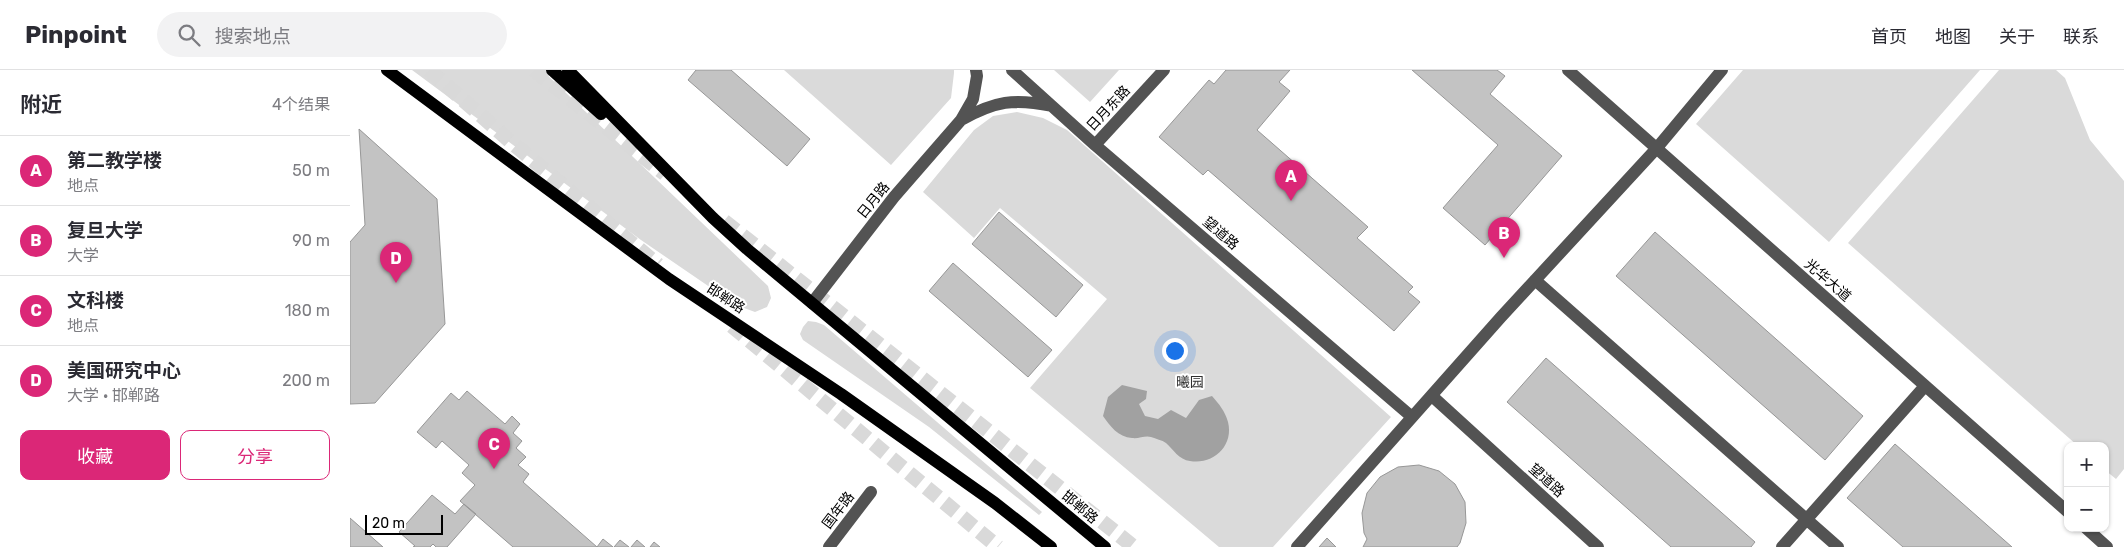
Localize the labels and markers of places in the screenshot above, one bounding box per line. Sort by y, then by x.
pin: A [1275,160,1307,201]
pin: B [1488,217,1520,258]
pin: D [380,242,412,283]
pin: C [478,428,510,469]

